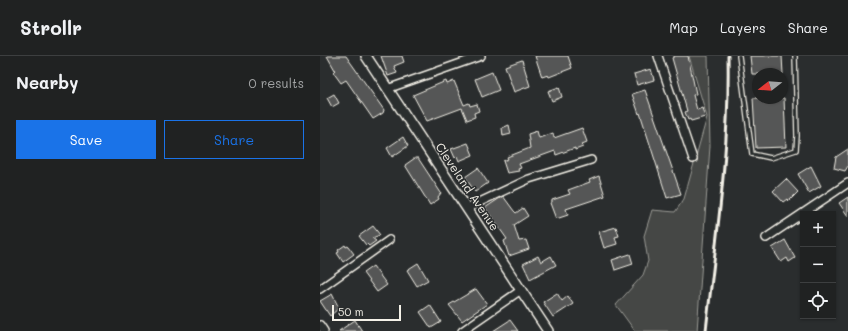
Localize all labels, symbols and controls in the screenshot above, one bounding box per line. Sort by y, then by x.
text: Strollr [20,15,82,40]
text: Map [669,18,698,37]
text: Layers [720,18,766,37]
text: Share [788,18,828,37]
north arrow [752,68,788,104]
text: Nearby [16,71,78,93]
text: 0 results [249,74,304,91]
button: Save [16,120,156,159]
button: Share [164,120,304,159]
street label: Cleveland Avenue [432,139,503,234]
map controls [800,211,836,319]
button: + [800,211,836,247]
button: − [800,247,836,283]
button: locate [800,283,836,319]
scale bar [332,303,401,322]
text: 50 m [338,304,364,319]

